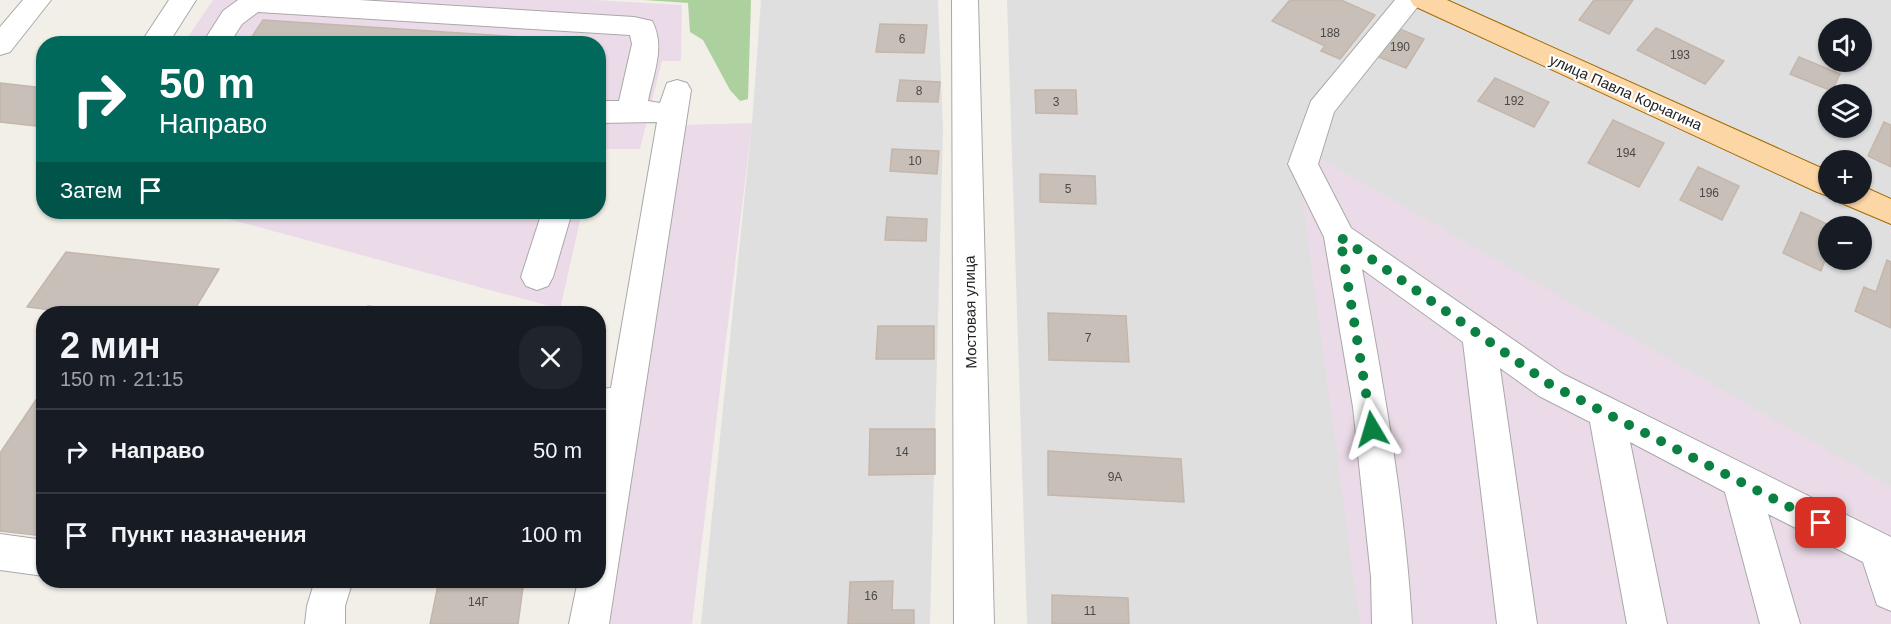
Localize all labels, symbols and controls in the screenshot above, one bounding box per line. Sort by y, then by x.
map controls [1818,18,1872,270]
button: sound [1818,18,1872,72]
house number: 188 [1320,26,1340,40]
house number: 6 [899,32,906,46]
house number: 190 [1390,40,1410,54]
house number: 193 [1670,48,1690,62]
street label: улица Павла Корчагина [1547,51,1705,134]
icon: right [60,60,138,138]
text: 50 m [159,60,255,107]
house number: 8 [916,84,923,98]
button: layers [1818,84,1872,138]
house number: 192 [1504,94,1524,108]
house number: 3 [1053,95,1060,109]
text: Направо [159,109,267,139]
house number: 194 [1616,146,1636,160]
button: + [1818,150,1872,204]
house number: 10 [908,154,922,168]
icon: arrive [134,174,167,207]
text: Затем [60,178,122,203]
house number: 5 [1065,182,1072,196]
house number: 196 [1699,186,1719,200]
button: − [1818,216,1872,270]
street label: Мостовая улица [961,255,979,369]
text: 2 мин [60,325,161,366]
button: close [519,326,582,389]
house number: 7 [1085,331,1092,345]
text: 150 m · 21:15 [60,368,183,390]
position arrow [1340,397,1404,461]
icon: right [60,435,93,468]
text: Направо [111,438,205,463]
text: 50 m [533,438,582,463]
house number: 14 [895,445,909,459]
house number: 9А [1108,470,1122,484]
pin [1795,497,1846,548]
icon: arrive [1804,506,1837,539]
icon: arrive [60,519,93,552]
text: Пункт назначения [111,522,307,547]
text: 100 m [521,522,582,547]
house number: 16 [864,589,878,603]
house number: 14Г [468,595,488,609]
house number: 11 [1084,604,1097,618]

